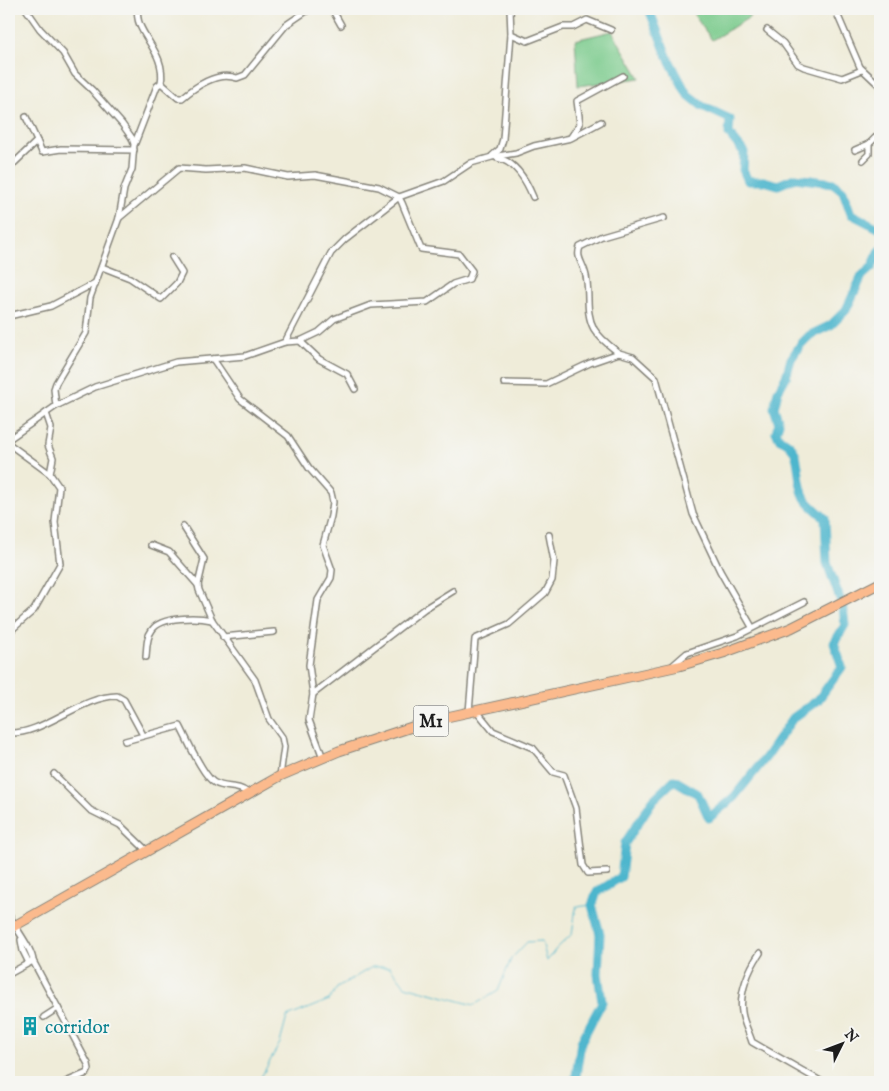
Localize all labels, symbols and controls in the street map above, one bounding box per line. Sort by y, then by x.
road number: M1 [414,706,448,736]
building icon: corridor [19,1015,41,1037]
place label: corridor [45,1016,110,1040]
north arrow [816,1018,866,1068]
text: N [840,1025,862,1046]

